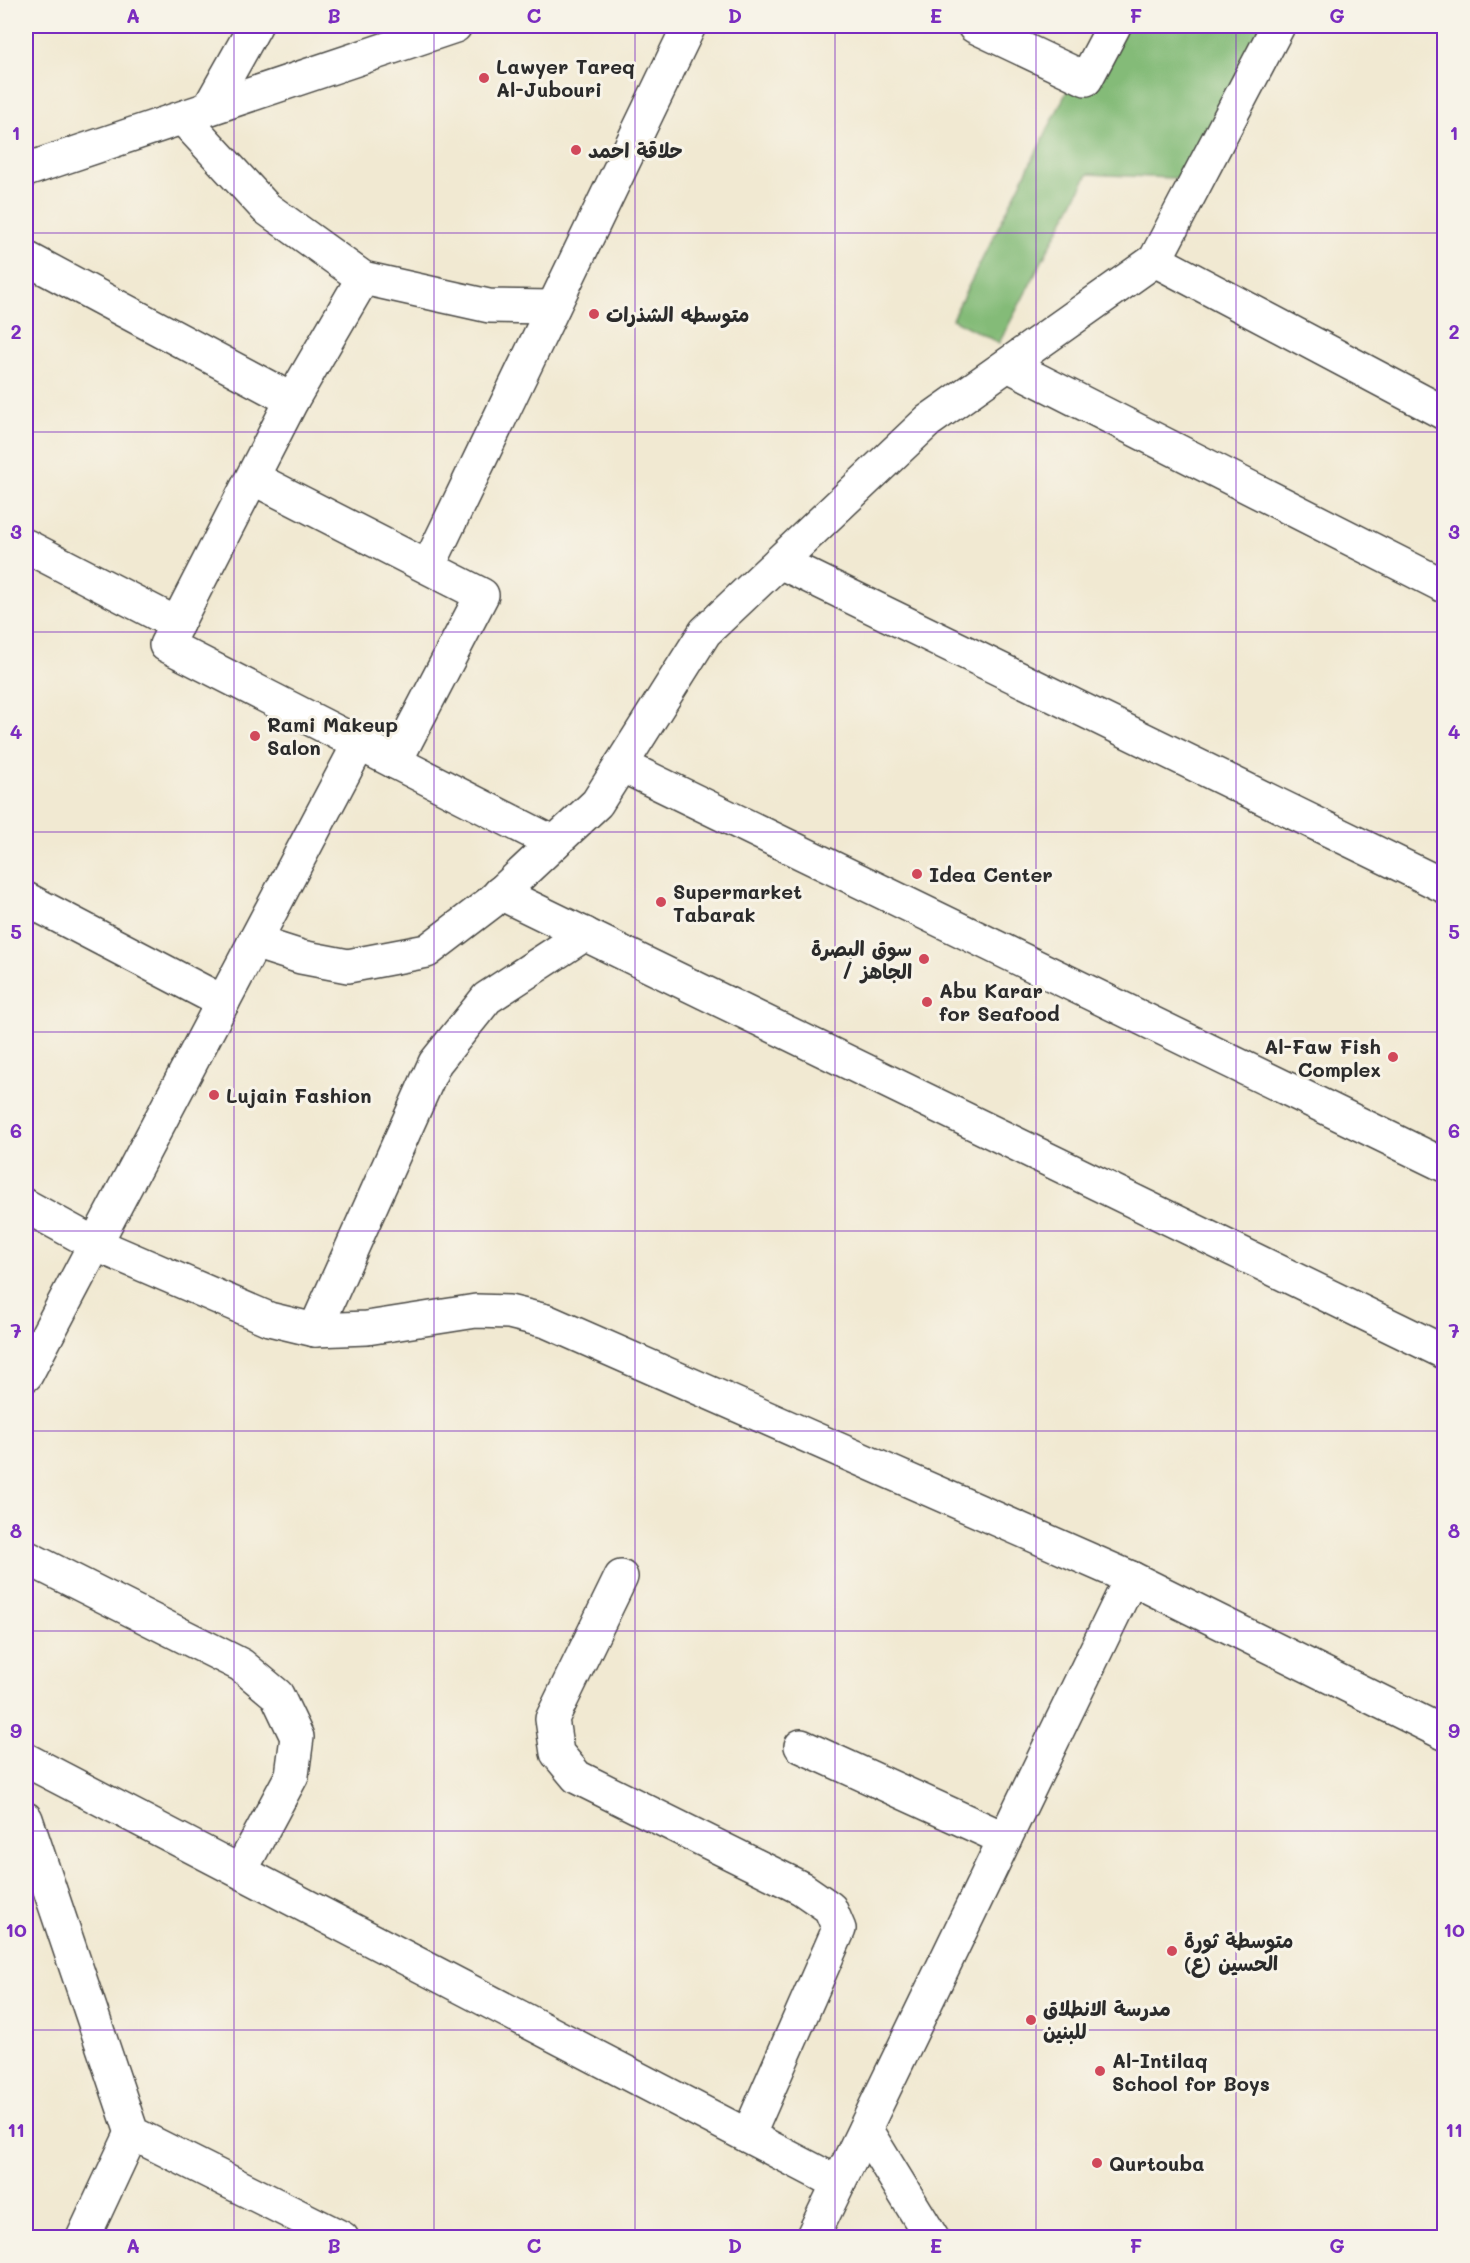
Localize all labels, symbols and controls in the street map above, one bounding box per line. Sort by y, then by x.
text: A [126,2,140,28]
text: B [327,2,341,28]
text: C [527,2,542,28]
text: D [728,2,742,28]
text: E [930,2,942,28]
text: F [1130,2,1143,28]
text: G [1329,2,1345,28]
place label: Lawyer Tareq Al-Jubouri [496,53,635,102]
marker: Lawyer Tareq Al-Jubouri [477,71,491,85]
text: 1 [12,119,20,145]
text: 1 [1450,119,1458,145]
place label: حلاقة احمد [588,137,683,163]
marker: حلاقة احمد [569,143,583,157]
place label: متوسطه الشذرات [606,301,749,328]
marker: متوسطه الشذرات [587,307,601,321]
text: 2 [10,318,22,344]
text: 2 [1448,318,1460,344]
text: 3 [10,518,22,544]
text: 3 [1448,518,1460,544]
place label: Rami Makeup Salon [267,711,398,760]
text: 4 [10,718,23,744]
text: 4 [1448,718,1461,744]
marker: Rami Makeup Salon [248,729,262,743]
place label: Idea Center [929,861,1053,887]
marker: Idea Center [910,867,924,881]
place label: Supermarket Tabarak [673,878,802,927]
marker: Supermarket Tabarak [654,895,668,909]
text: 5 [10,918,22,944]
text: 5 [1448,918,1460,944]
place label: سوق البصرة / الجاهز [811,935,912,984]
marker: سوق البصرة / الجاهز [917,952,931,966]
place label: Abu Karar for Seafood [939,977,1060,1026]
marker: Abu Karar for Seafood [920,995,934,1009]
place label: Al-Faw Fish Complex [1264,1033,1381,1082]
marker: Al-Faw Fish Complex [1386,1050,1400,1064]
place label: Lujain Fashion [226,1082,371,1108]
marker: Lujain Fashion [207,1088,221,1102]
text: 6 [10,1117,22,1143]
text: 6 [1448,1117,1460,1143]
text: 7 [10,1317,22,1343]
text: 7 [1448,1317,1460,1343]
text: 8 [10,1517,22,1543]
text: 8 [1448,1517,1460,1543]
text: 9 [10,1717,22,1743]
text: 9 [1448,1717,1460,1743]
text: 10 [5,1916,27,1942]
text: 10 [1443,1916,1465,1942]
place label: متوسطة ثورة الحسين (ع) [1184,1927,1293,1978]
marker: متوسطة ثورة الحسين (ع) [1165,1944,1179,1958]
place label: مدرسة الانطلاق للبنين [1043,1995,1171,2045]
marker: مدرسة الانطلاق للبنين [1024,2013,1038,2027]
place label: Al-Intilaq School for Boys [1112,2047,1270,2096]
marker: Al-Intilaq School for Boys [1093,2064,1107,2078]
text: 11 [7,2116,25,2142]
text: 11 [1445,2116,1463,2142]
place label: Qurtouba [1109,2150,1204,2176]
marker: Qurtouba [1090,2156,1104,2170]
text: A [126,2232,140,2258]
text: B [327,2232,341,2258]
text: C [527,2232,542,2258]
text: D [728,2232,742,2258]
text: E [930,2232,942,2258]
text: F [1130,2232,1143,2258]
text: G [1329,2232,1345,2258]

